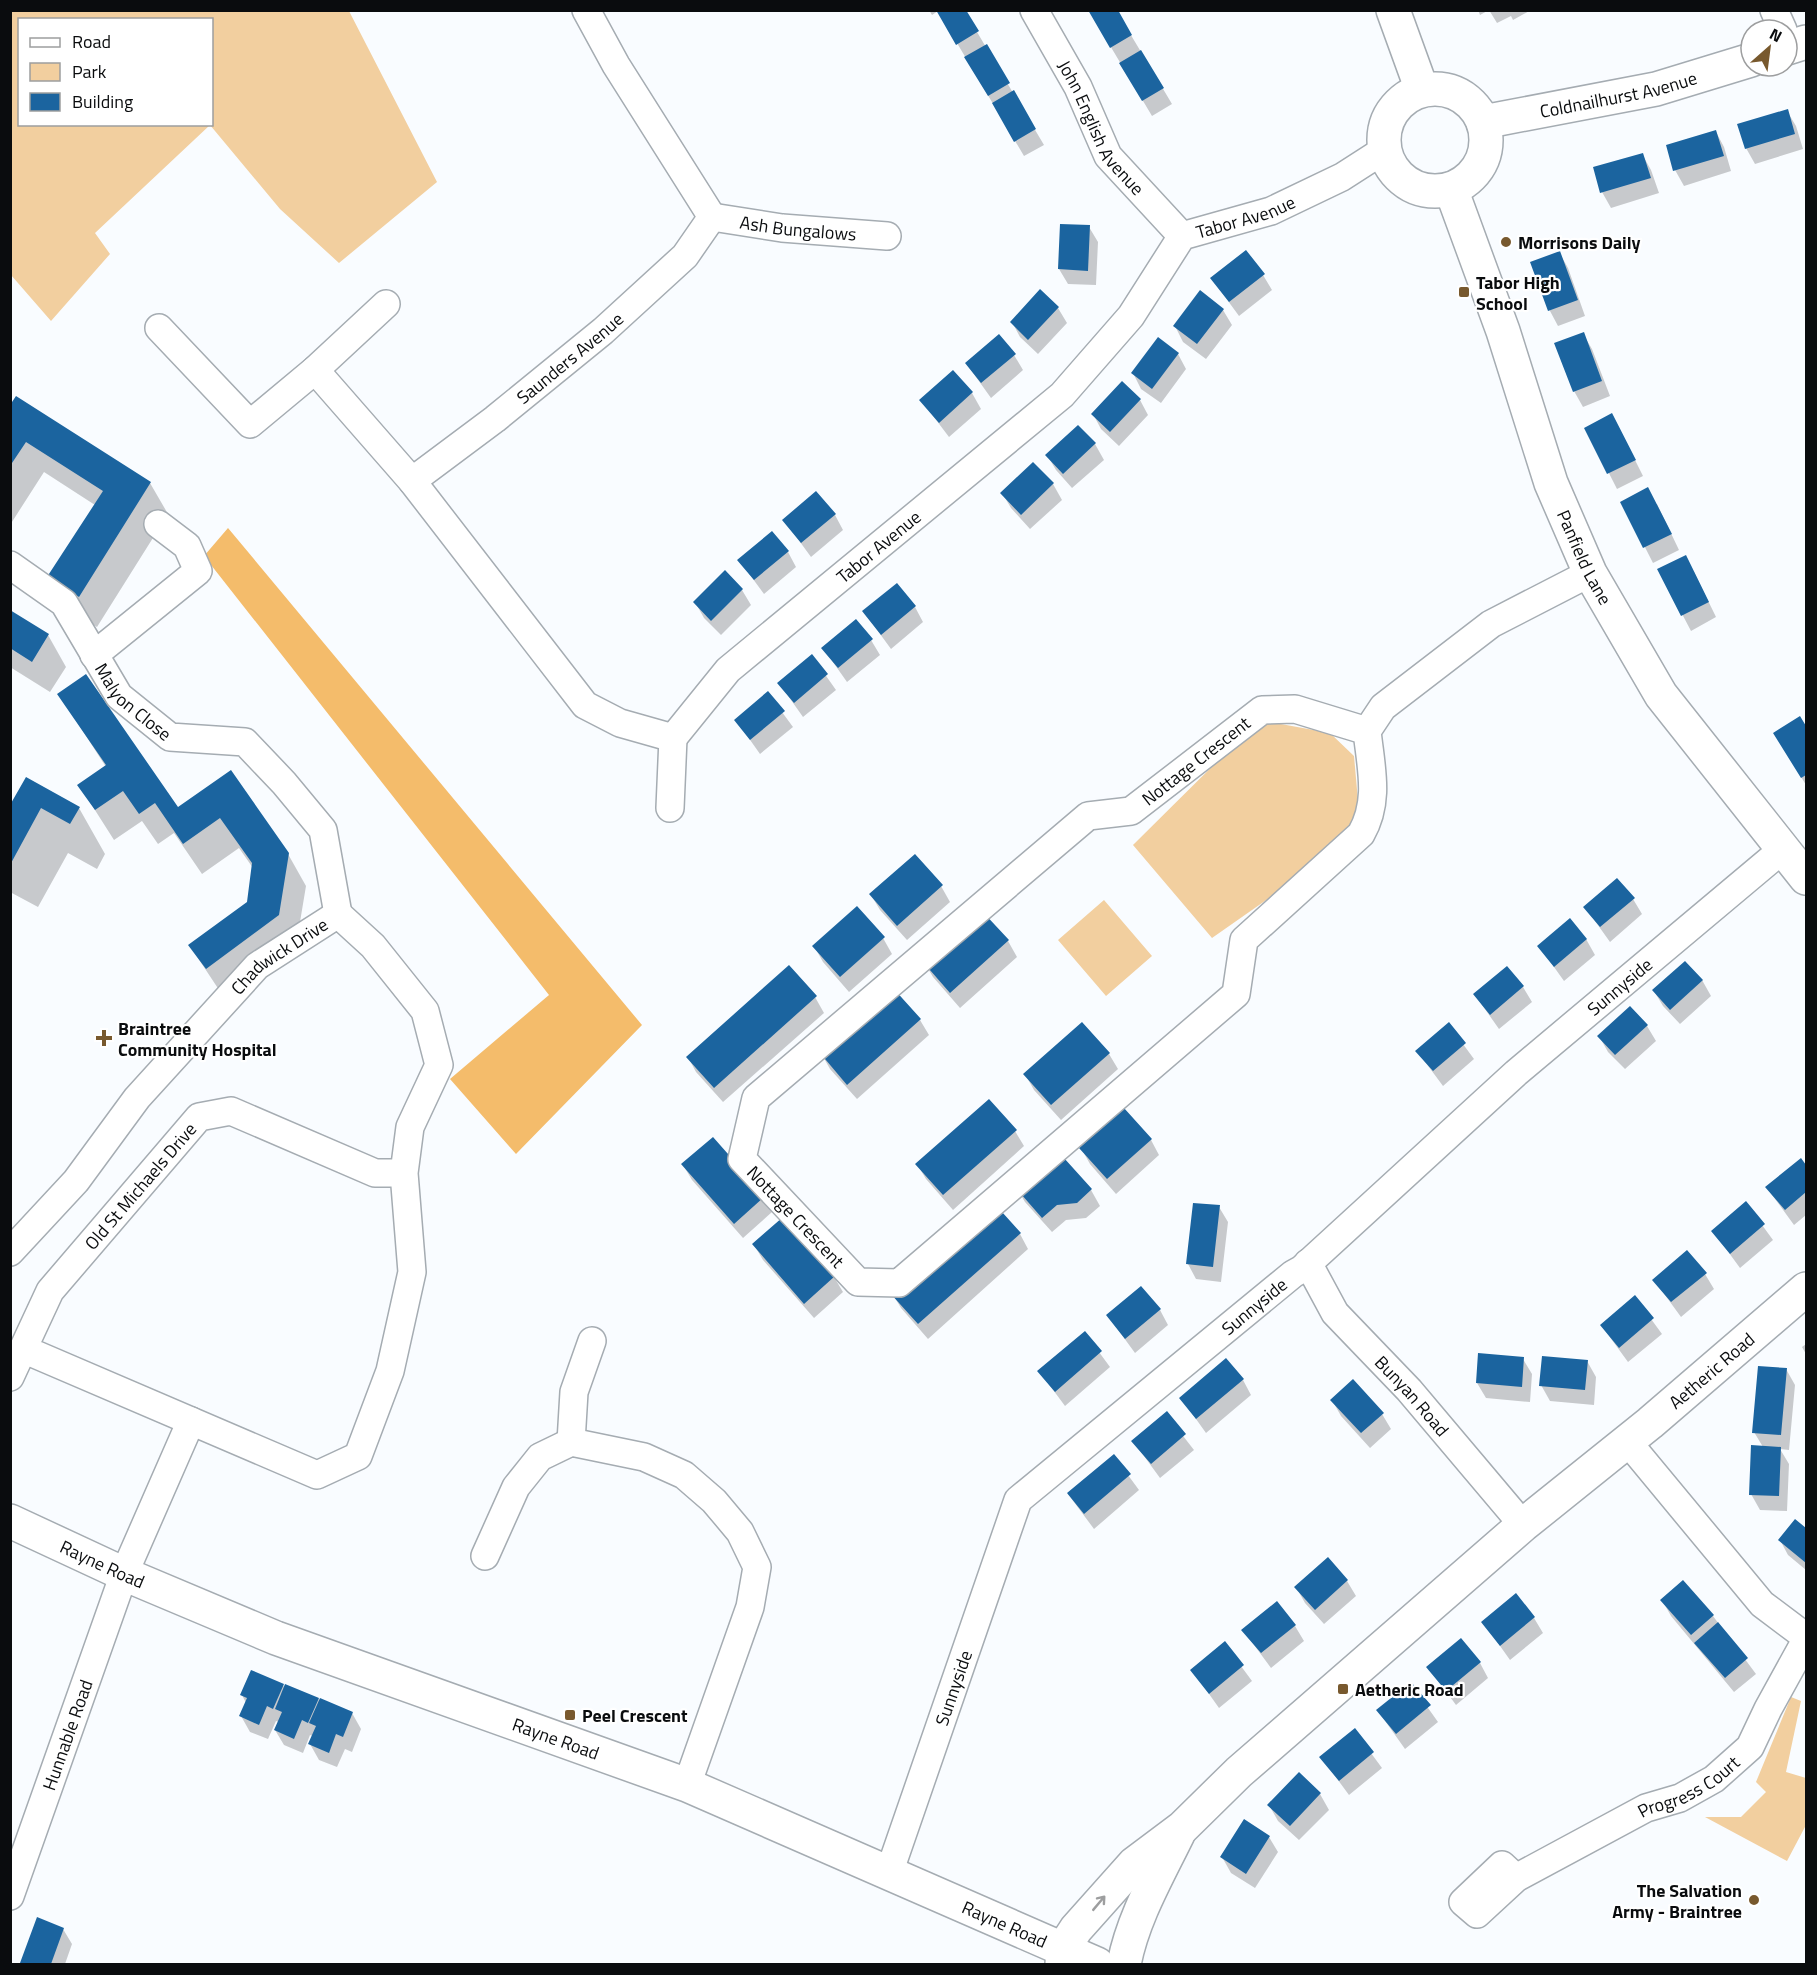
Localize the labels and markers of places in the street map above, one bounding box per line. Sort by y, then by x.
place label: Morrisons Daily [1518,229,1641,256]
marker: Morrisons Daily [1499,235,1513,249]
place label: Tabor High School [1476,269,1560,317]
marker: Tabor High School [1457,285,1471,299]
place label: Braintree Community Hospital [118,1015,277,1063]
marker: Braintree Community Hospital [95,1029,113,1047]
place label: Aetheric Road [1355,1676,1464,1703]
marker: Aetheric Road [1336,1682,1350,1696]
place label: Peel Crescent [582,1702,688,1729]
marker: Peel Crescent [563,1708,577,1722]
place label: The Salvation Army - Braintree [1612,1877,1742,1925]
marker: The Salvation Army - Braintree [1747,1893,1761,1907]

